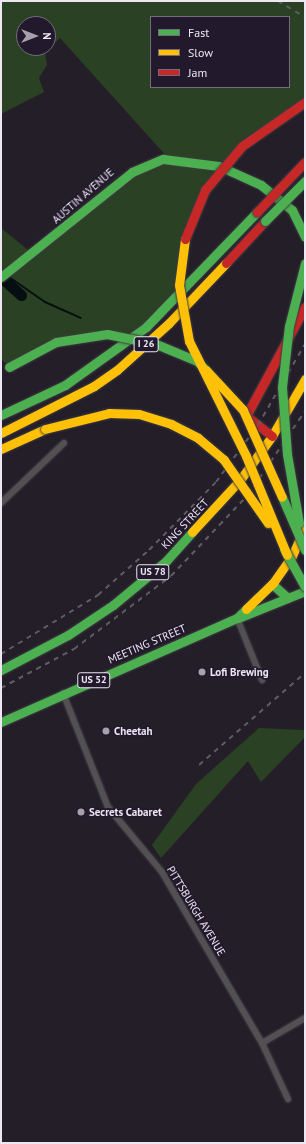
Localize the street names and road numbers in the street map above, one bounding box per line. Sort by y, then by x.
street label: AUSTIN AVENUE [49,166,117,226]
road number: I 26 [133,336,159,352]
street label: KING STREET [159,496,211,552]
road number: US 78 [136,564,170,580]
street label: MEETING STREET [106,622,188,666]
road number: US 52 [77,672,111,688]
street label: PITTSBURGH AVENUE [164,864,228,958]

